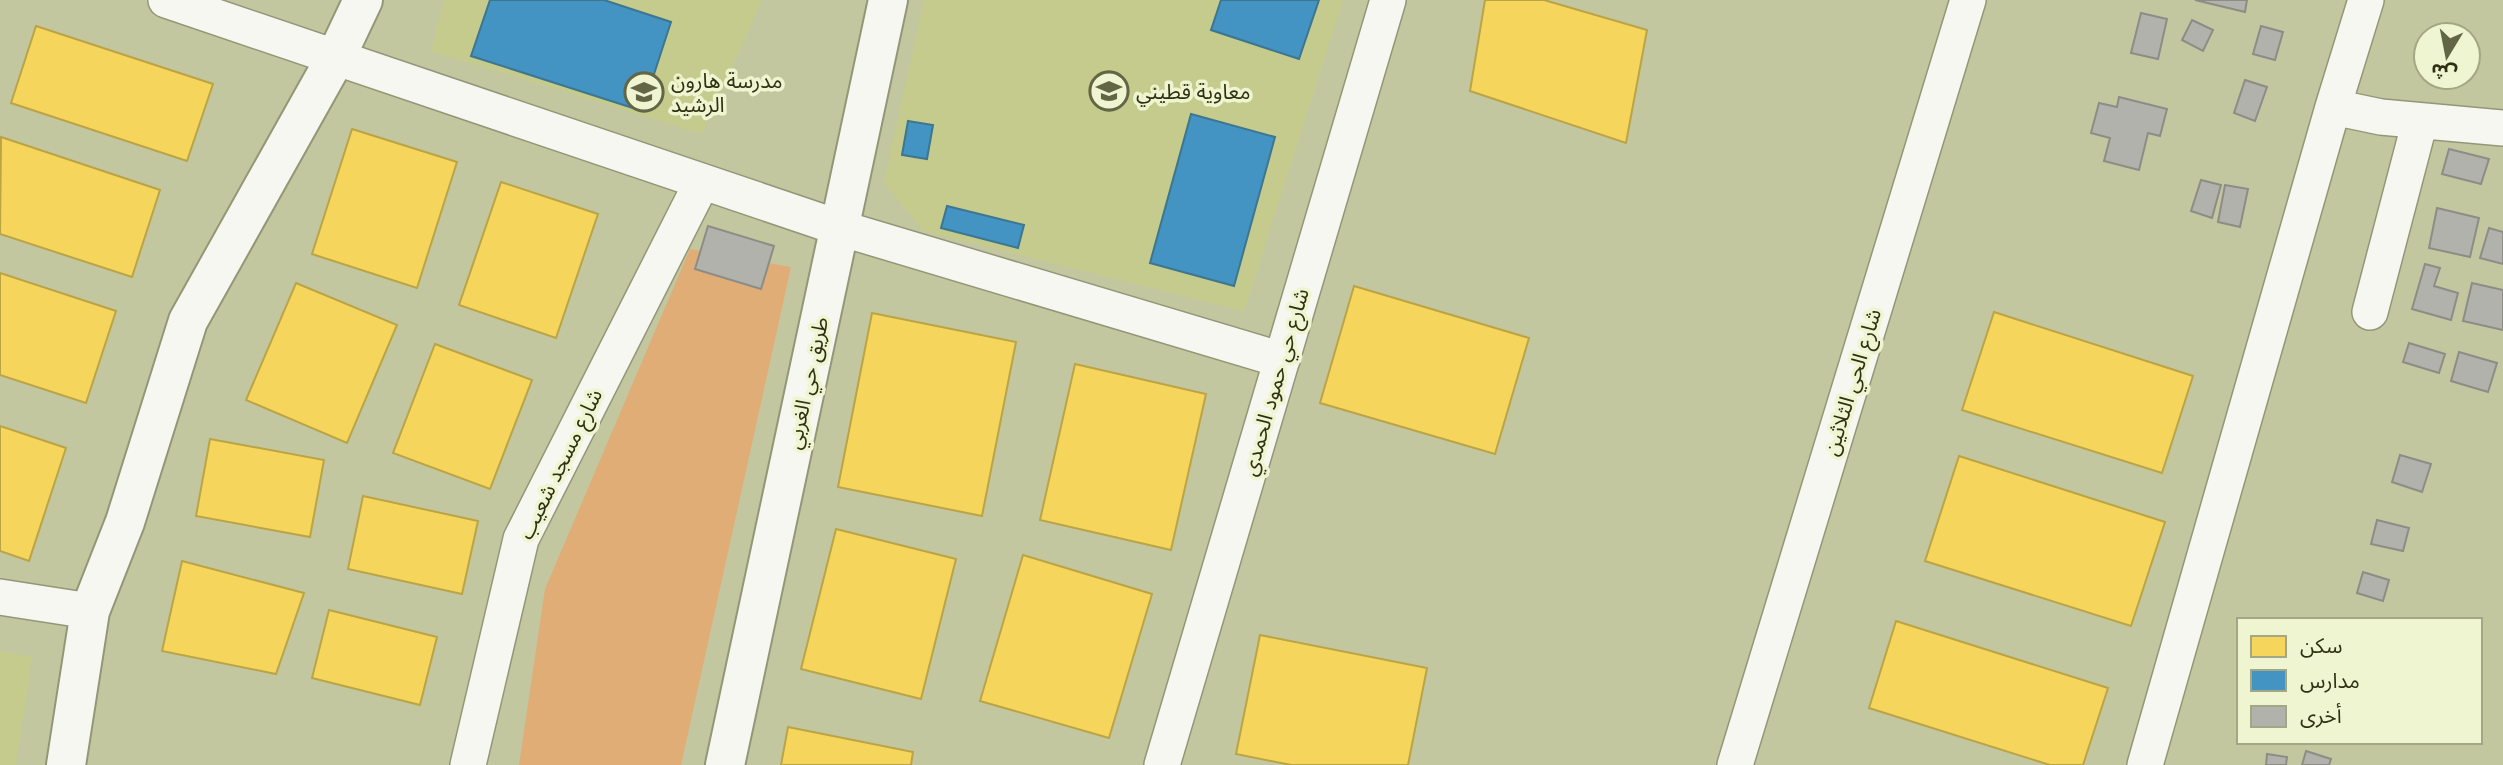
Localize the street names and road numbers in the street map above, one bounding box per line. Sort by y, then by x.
street label: شارع حي حمود الحمدي [1237,286,1317,480]
street label: شارع الحي الثلاثين [1819,306,1890,460]
street label: طريق حي الغربي [782,315,837,452]
street label: شارع مسجد شعيب [514,385,610,545]

